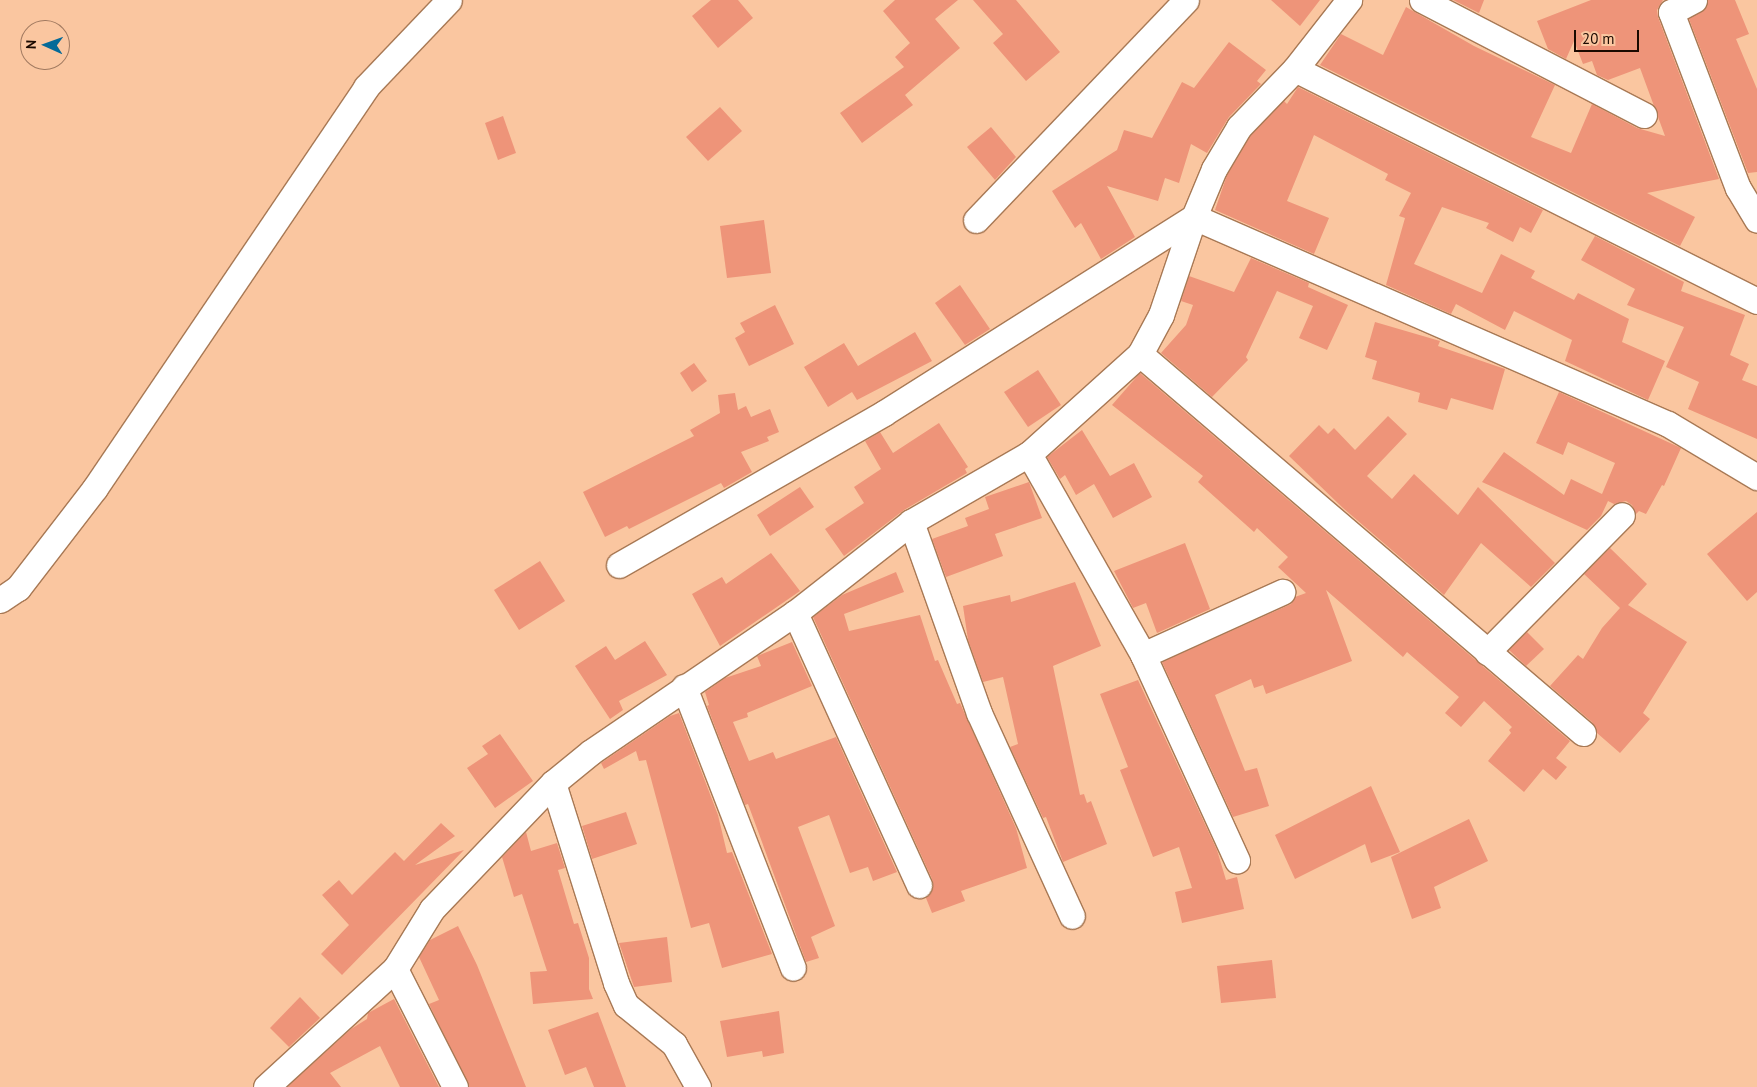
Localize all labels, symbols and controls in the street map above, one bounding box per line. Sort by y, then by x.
north arrow [20,20,70,70]
scale bar [1577,20,1642,52]
text: 20 m [1582,29,1615,48]
text: N [22,40,40,49]

